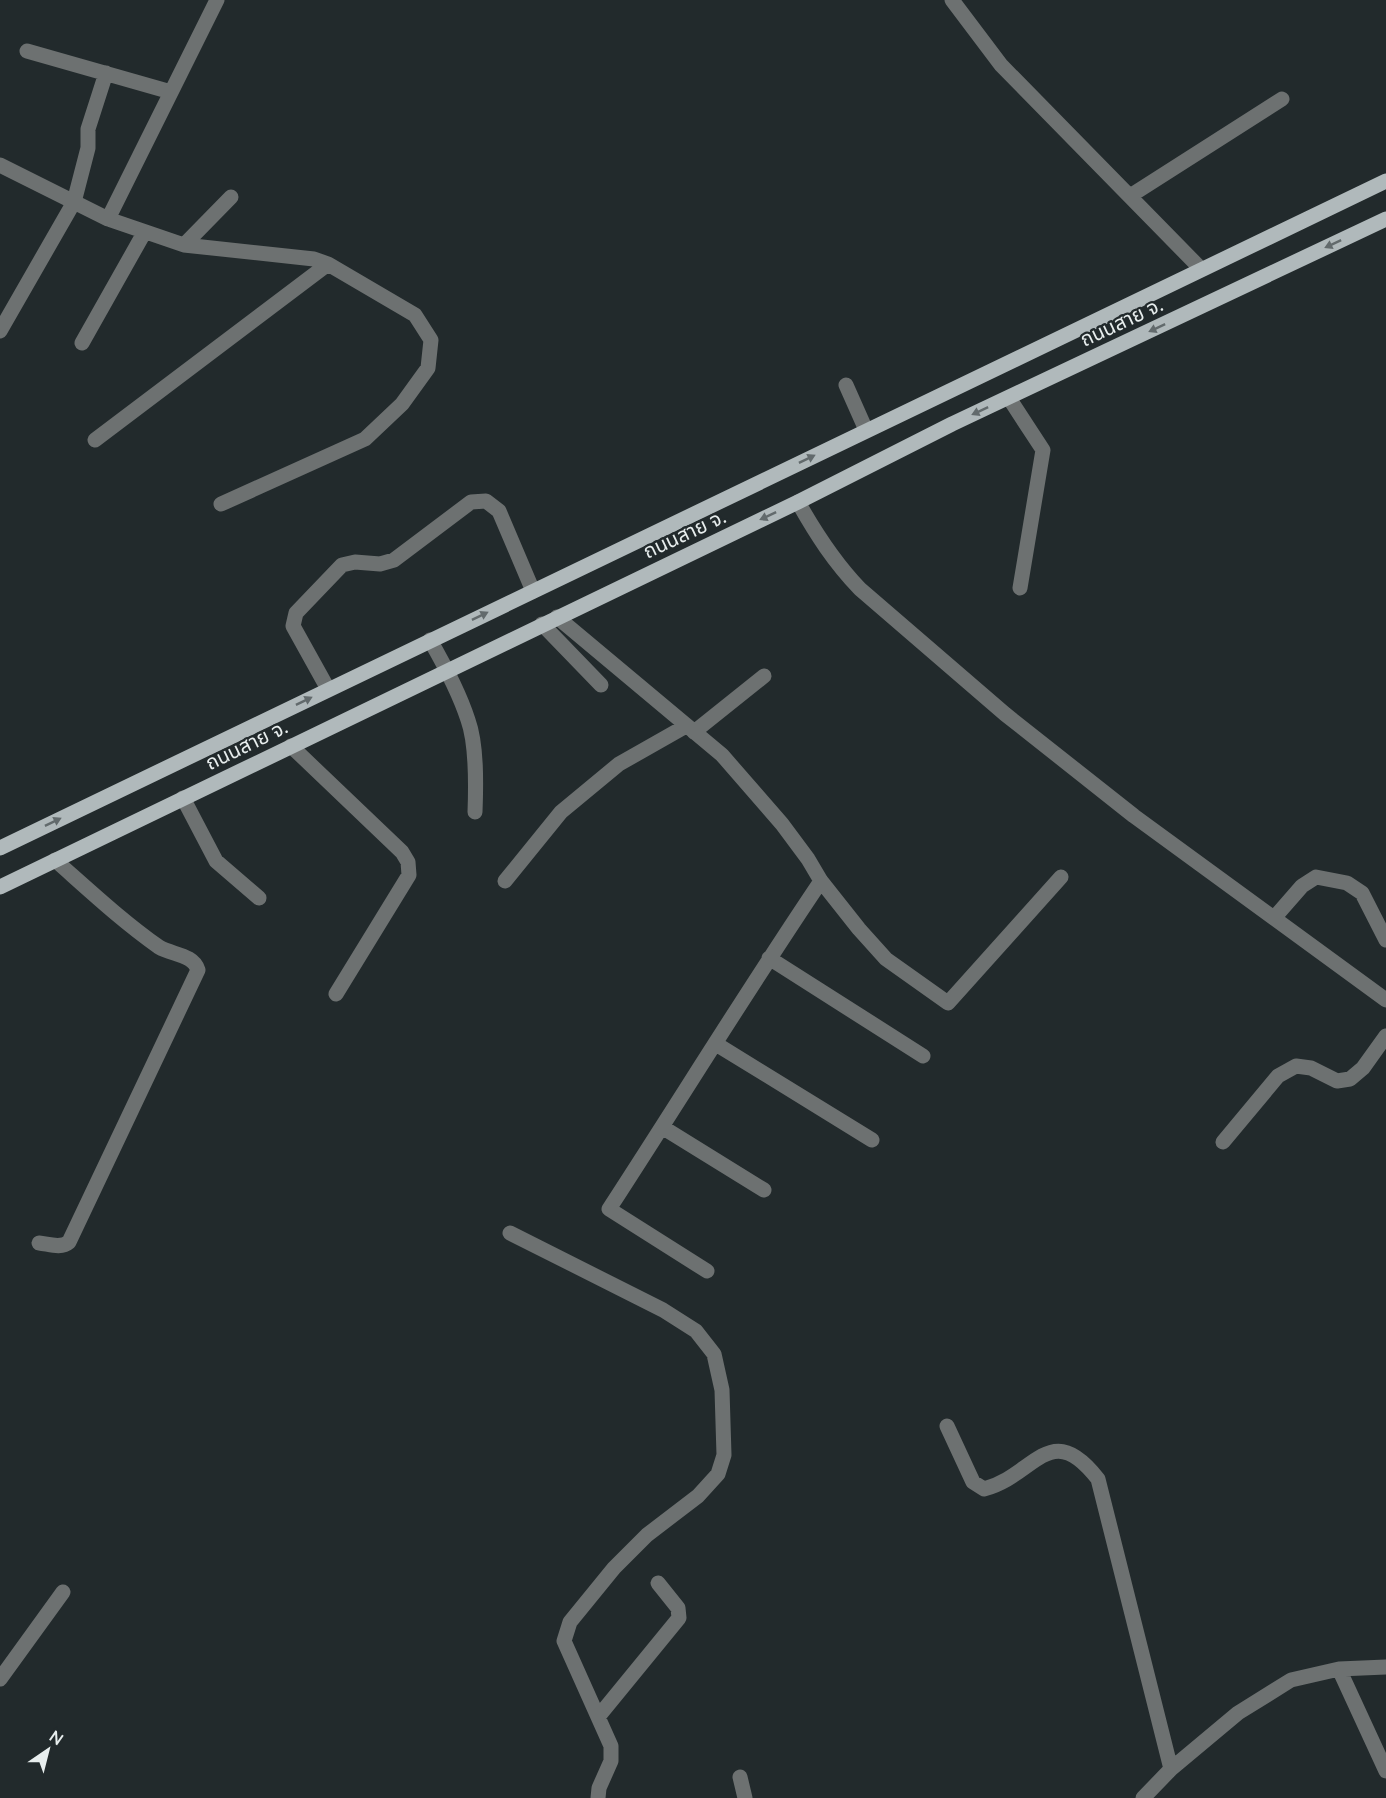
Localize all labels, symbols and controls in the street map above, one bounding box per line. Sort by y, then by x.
one-way arrow [1325,240,1342,249]
street label: ถนนสาย จ. [1076,291,1166,351]
one-way arrow [1148,323,1165,332]
one-way arrow [972,406,989,415]
one-way arrow [798,454,815,463]
street label: ถนนสาย จ. [639,503,729,563]
one-way arrow [760,512,777,521]
one-way arrow [471,612,488,621]
one-way arrow [295,697,312,706]
street label: ถนนสาย จ. [201,714,291,774]
one-way arrow [44,818,61,827]
north arrow [18,1720,78,1780]
text: N [46,1726,67,1749]

